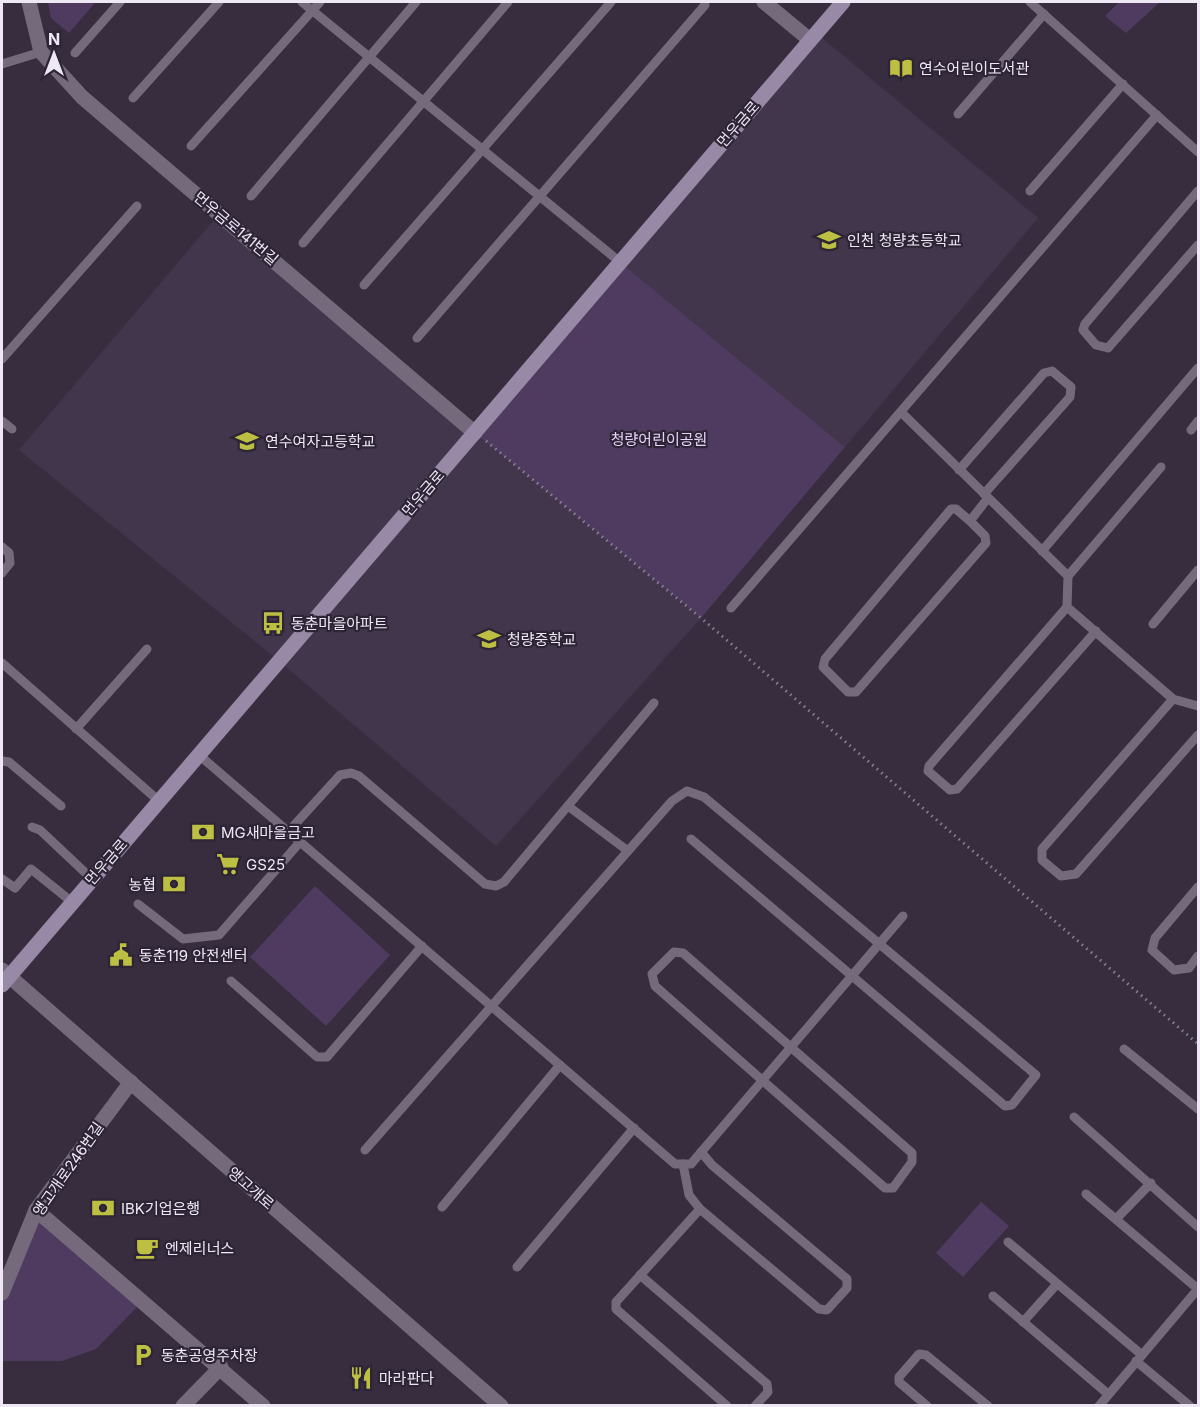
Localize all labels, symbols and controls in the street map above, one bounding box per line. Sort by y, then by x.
north arrow [24,24,84,84]
text: N [48,29,60,49]
library icon: 연수어린이도서관 [888,55,914,81]
place label: 연수어린이도서관 [919,59,1030,78]
street label: 먼우금로 [713,97,763,151]
street label: 먼우금로141번길 [190,187,282,269]
school or university icon: 인천 청량초등학교 [816,227,842,253]
place label: 인천 청량초등학교 [847,231,962,250]
school or university icon: 연수여자고등학교 [234,428,260,454]
park label: 청량어린이공원 [611,430,707,449]
place label: 연수여자고등학교 [265,432,375,451]
street label: 먼우금로 [398,466,448,520]
bus stop icon: 동춘마을아파트 [260,610,286,636]
place label: 동춘마을아파트 [291,614,388,633]
school or university icon: 청량중학교 [476,626,502,652]
place label: 청량중학교 [507,630,576,649]
bank icon: MG새마을금고 [190,819,216,845]
place label: MG새마을금고 [221,823,315,842]
street label: 먼우금로 [81,835,131,889]
supermarket icon: GS25 [215,851,241,877]
place label: GS25 [246,855,285,874]
bank icon: 농협 [161,871,187,897]
place label: 농협 [128,875,156,894]
public building icon: 동춘119 안전센터 [108,942,134,968]
place label: 동춘119 안전센터 [139,946,248,965]
street label: 앵고개로246번길 [28,1118,108,1220]
street label: 앵고개로 [224,1163,278,1213]
bank icon: IBK기업은행 [90,1195,116,1221]
place label: IBK기업은행 [121,1199,200,1218]
cafe icon: 엔제리너스 [134,1235,160,1261]
place label: 엔제리너스 [165,1239,234,1258]
parking icon: 동춘공영주차장 [130,1342,156,1368]
place label: 동춘공영주차장 [161,1346,258,1365]
restaurant icon: 마라판다 [348,1365,374,1391]
place label: 마라판다 [379,1369,434,1388]

